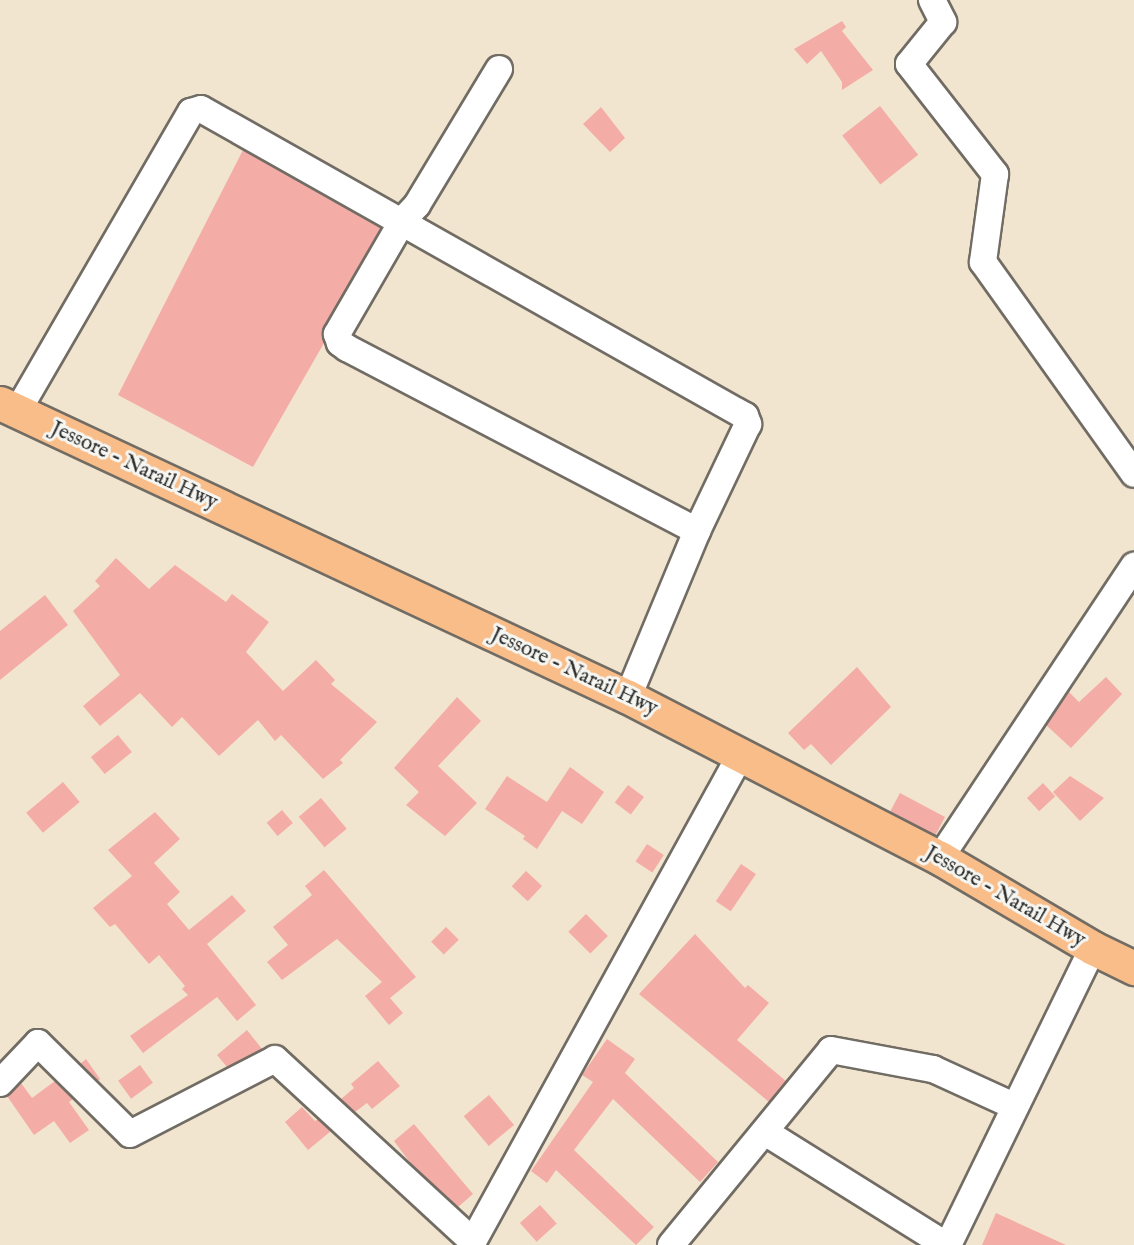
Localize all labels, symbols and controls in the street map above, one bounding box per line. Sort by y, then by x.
street label: Jessore - Narail Hwy [47,416,221,516]
street label: Jessore - Narail Hwy [487,622,661,722]
street label: Jessore - Narail Hwy [920,841,1090,953]

